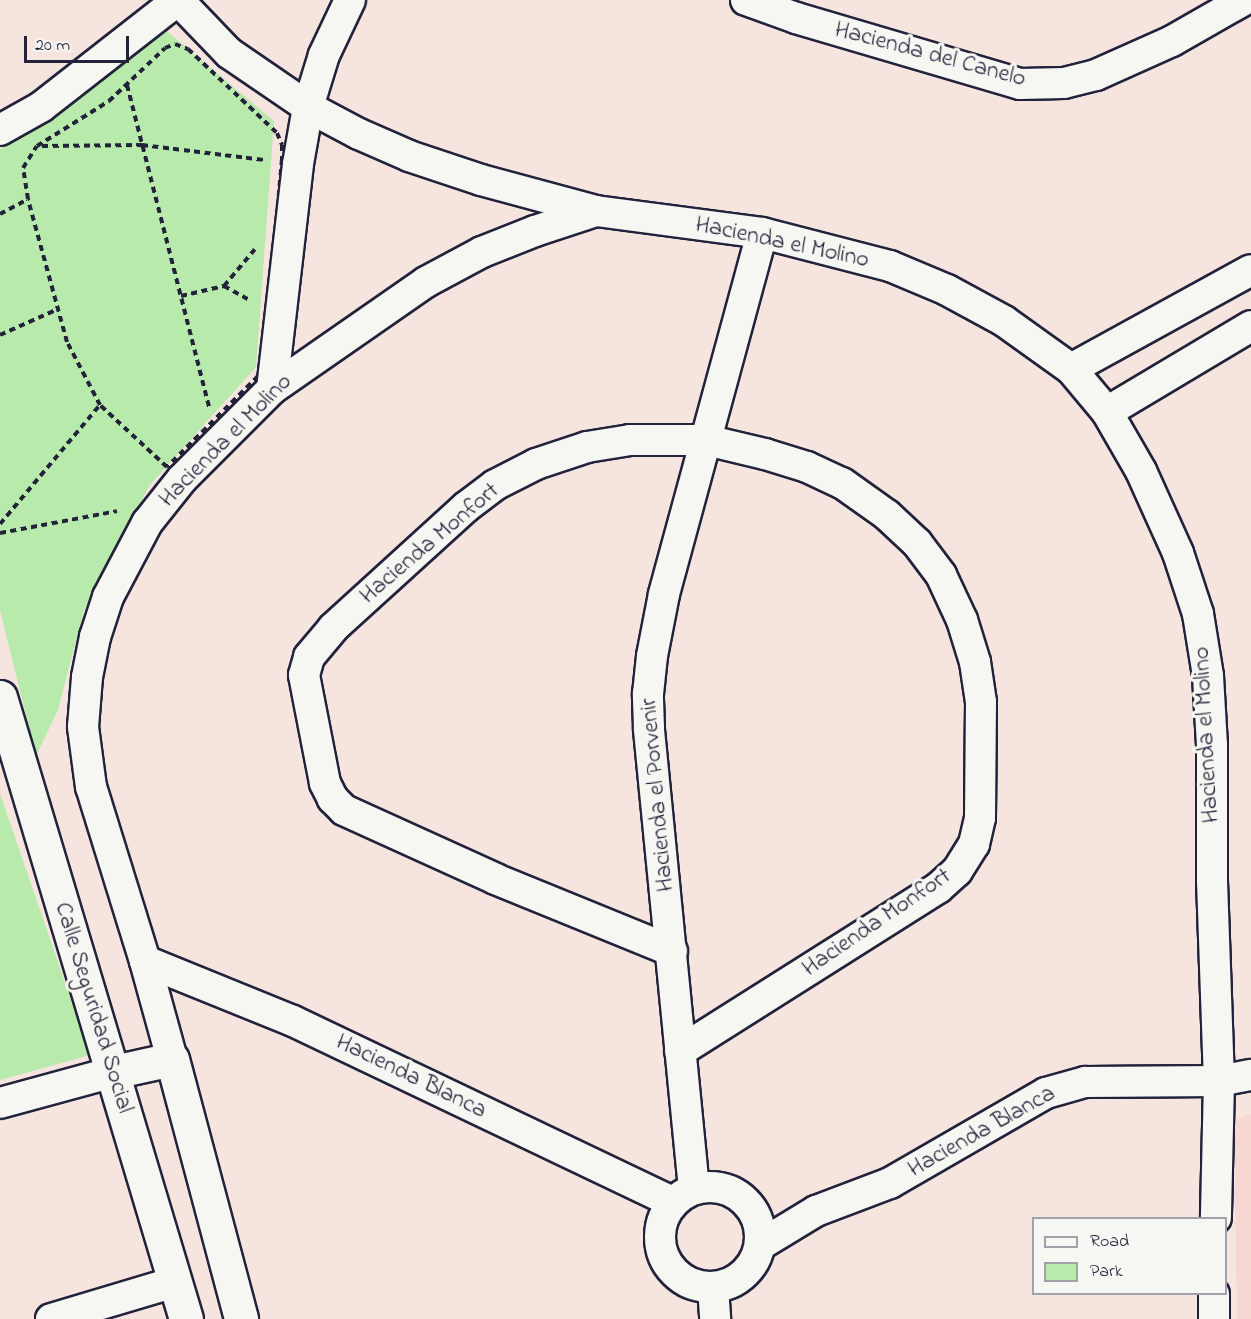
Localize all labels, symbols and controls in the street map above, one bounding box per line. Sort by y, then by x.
street label: Hacienda del Canelo [831,16,1029,94]
scale bar [27,24,132,62]
text: 20 m [35,33,70,59]
street label: Hacienda el Molino [693,211,871,275]
street label: Hacienda el Molino [153,368,299,514]
street label: Hacienda Monfort [354,477,506,611]
street label: Hacienda el Molino [1188,646,1226,824]
street label: Hacienda el Porvenir [635,697,681,893]
street label: Hacienda Monfort [797,863,957,983]
street label: Calle Seguridad Social [47,899,139,1117]
street label: Hacienda Blanca [331,1028,491,1126]
street label: Hacienda Blanca [903,1080,1061,1184]
legend [1032,1217,1227,1295]
text: Road [1090,1229,1129,1255]
text: Park [1090,1259,1123,1285]

